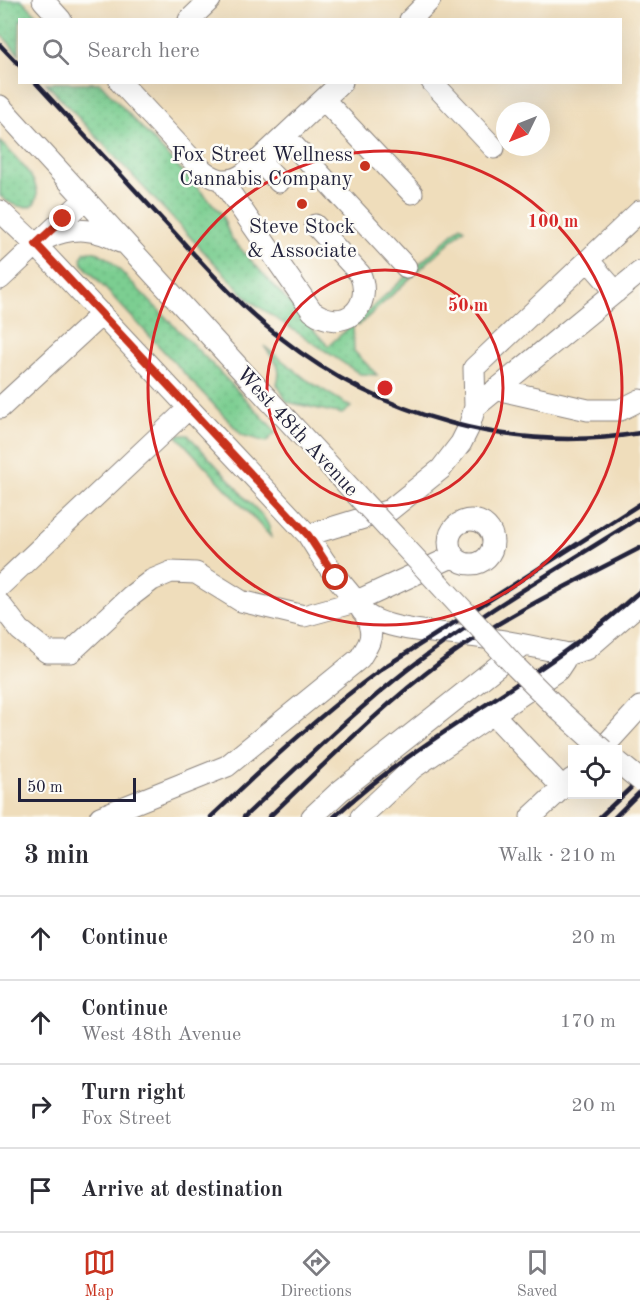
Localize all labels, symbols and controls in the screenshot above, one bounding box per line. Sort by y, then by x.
search box [18,18,622,84]
icon: search [39,35,72,68]
text: Search here [87,40,200,62]
north arrow [496,102,550,156]
place label: Fox Street Wellness Cannabis Company [171,145,353,190]
marker: Fox Street Wellness Cannabis Company [358,159,372,173]
marker: Steve Stock & Associate [295,197,309,211]
route end [49,205,75,231]
text: 100 m [528,213,578,231]
place label: Steve Stock & Associate [247,217,357,262]
text: 50 m [448,297,488,315]
street label: West 48th Avenue [232,363,362,501]
centre of rings [375,378,395,398]
route start [322,564,348,590]
map controls [568,745,622,799]
button: locate [568,745,622,799]
scale bar [18,775,136,802]
text: 50 m [27,780,63,796]
text: 3 min [24,843,89,869]
text: Walk · 210 m [497,846,616,866]
icon: ahead [24,922,57,955]
text: Continue [81,927,168,949]
text: 20 m [571,928,616,948]
text: Continue [81,998,168,1020]
icon: ahead [24,1006,57,1039]
text: 170 m [560,1012,616,1032]
text: West 48th Avenue [81,1025,241,1045]
text: Turn right [81,1082,185,1104]
icon: right [24,1090,57,1123]
text: 20 m [571,1096,616,1116]
text: Fox Street [81,1109,172,1129]
icon: arrive [24,1174,57,1207]
text: Arrive at destination [81,1179,283,1201]
tab: Map [83,1246,116,1302]
tab: Directions [281,1246,352,1302]
tab: Saved [517,1246,557,1302]

